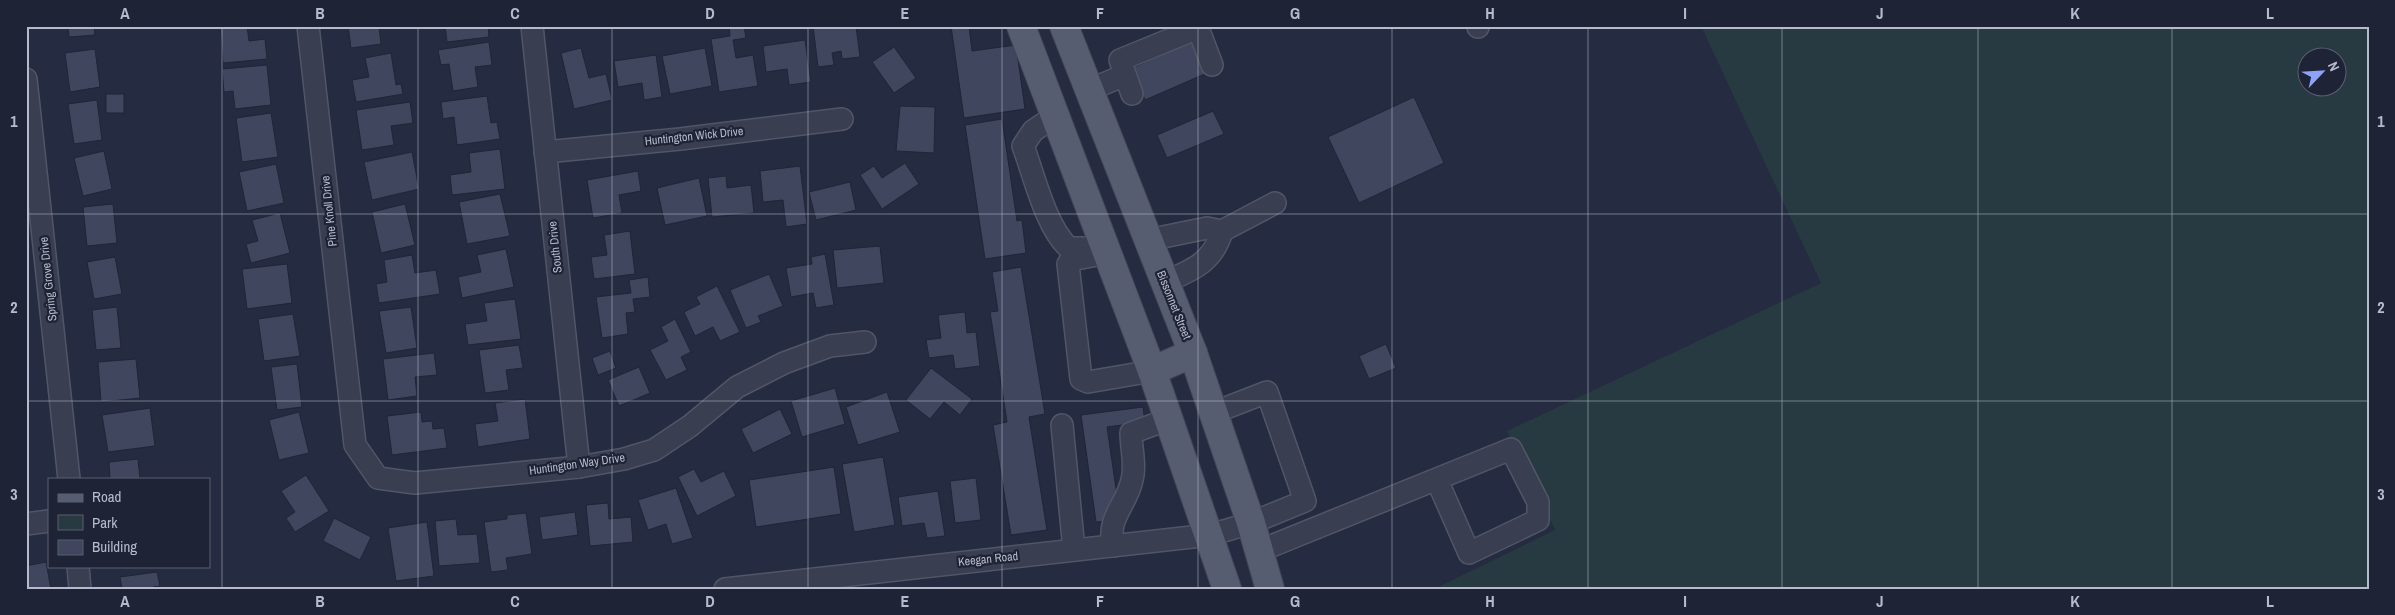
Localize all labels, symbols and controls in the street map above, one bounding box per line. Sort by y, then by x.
text: A [120,2,130,24]
text: B [315,2,325,24]
text: C [510,2,520,24]
text: D [705,2,715,24]
text: E [901,2,910,24]
text: F [1096,2,1104,24]
text: G [1290,2,1300,24]
text: H [1485,2,1495,24]
text: I [1683,2,1687,24]
text: J [1876,2,1884,24]
text: K [2070,2,2080,24]
text: L [2266,2,2274,24]
north arrow [2298,48,2348,98]
text: N [2324,59,2344,74]
text: 1 [10,110,18,132]
text: 1 [2377,110,2385,132]
street label: Huntington Wick Drive [644,123,744,149]
street label: Pine Knoll Drive [317,175,341,247]
street label: South Drive [544,220,566,274]
street label: Spring Grove Drive [36,236,60,322]
street label: Bissonnet Street [1153,268,1195,342]
text: 2 [10,296,18,318]
text: 2 [2377,296,2385,318]
street label: Huntington Way Drive [528,449,626,479]
legend [48,478,210,568]
text: 3 [10,483,18,505]
text: 3 [2377,483,2385,505]
text: Road [92,486,121,507]
text: Park [92,512,118,533]
text: Building [92,536,137,557]
street label: Keegan Road [957,548,1019,570]
text: A [120,590,130,612]
text: B [315,590,325,612]
text: C [510,590,520,612]
text: D [705,590,715,612]
text: E [901,590,910,612]
text: F [1096,590,1104,612]
text: G [1290,590,1300,612]
text: H [1485,590,1495,612]
text: I [1683,590,1687,612]
text: J [1876,590,1884,612]
text: K [2070,590,2080,612]
text: L [2266,590,2274,612]

